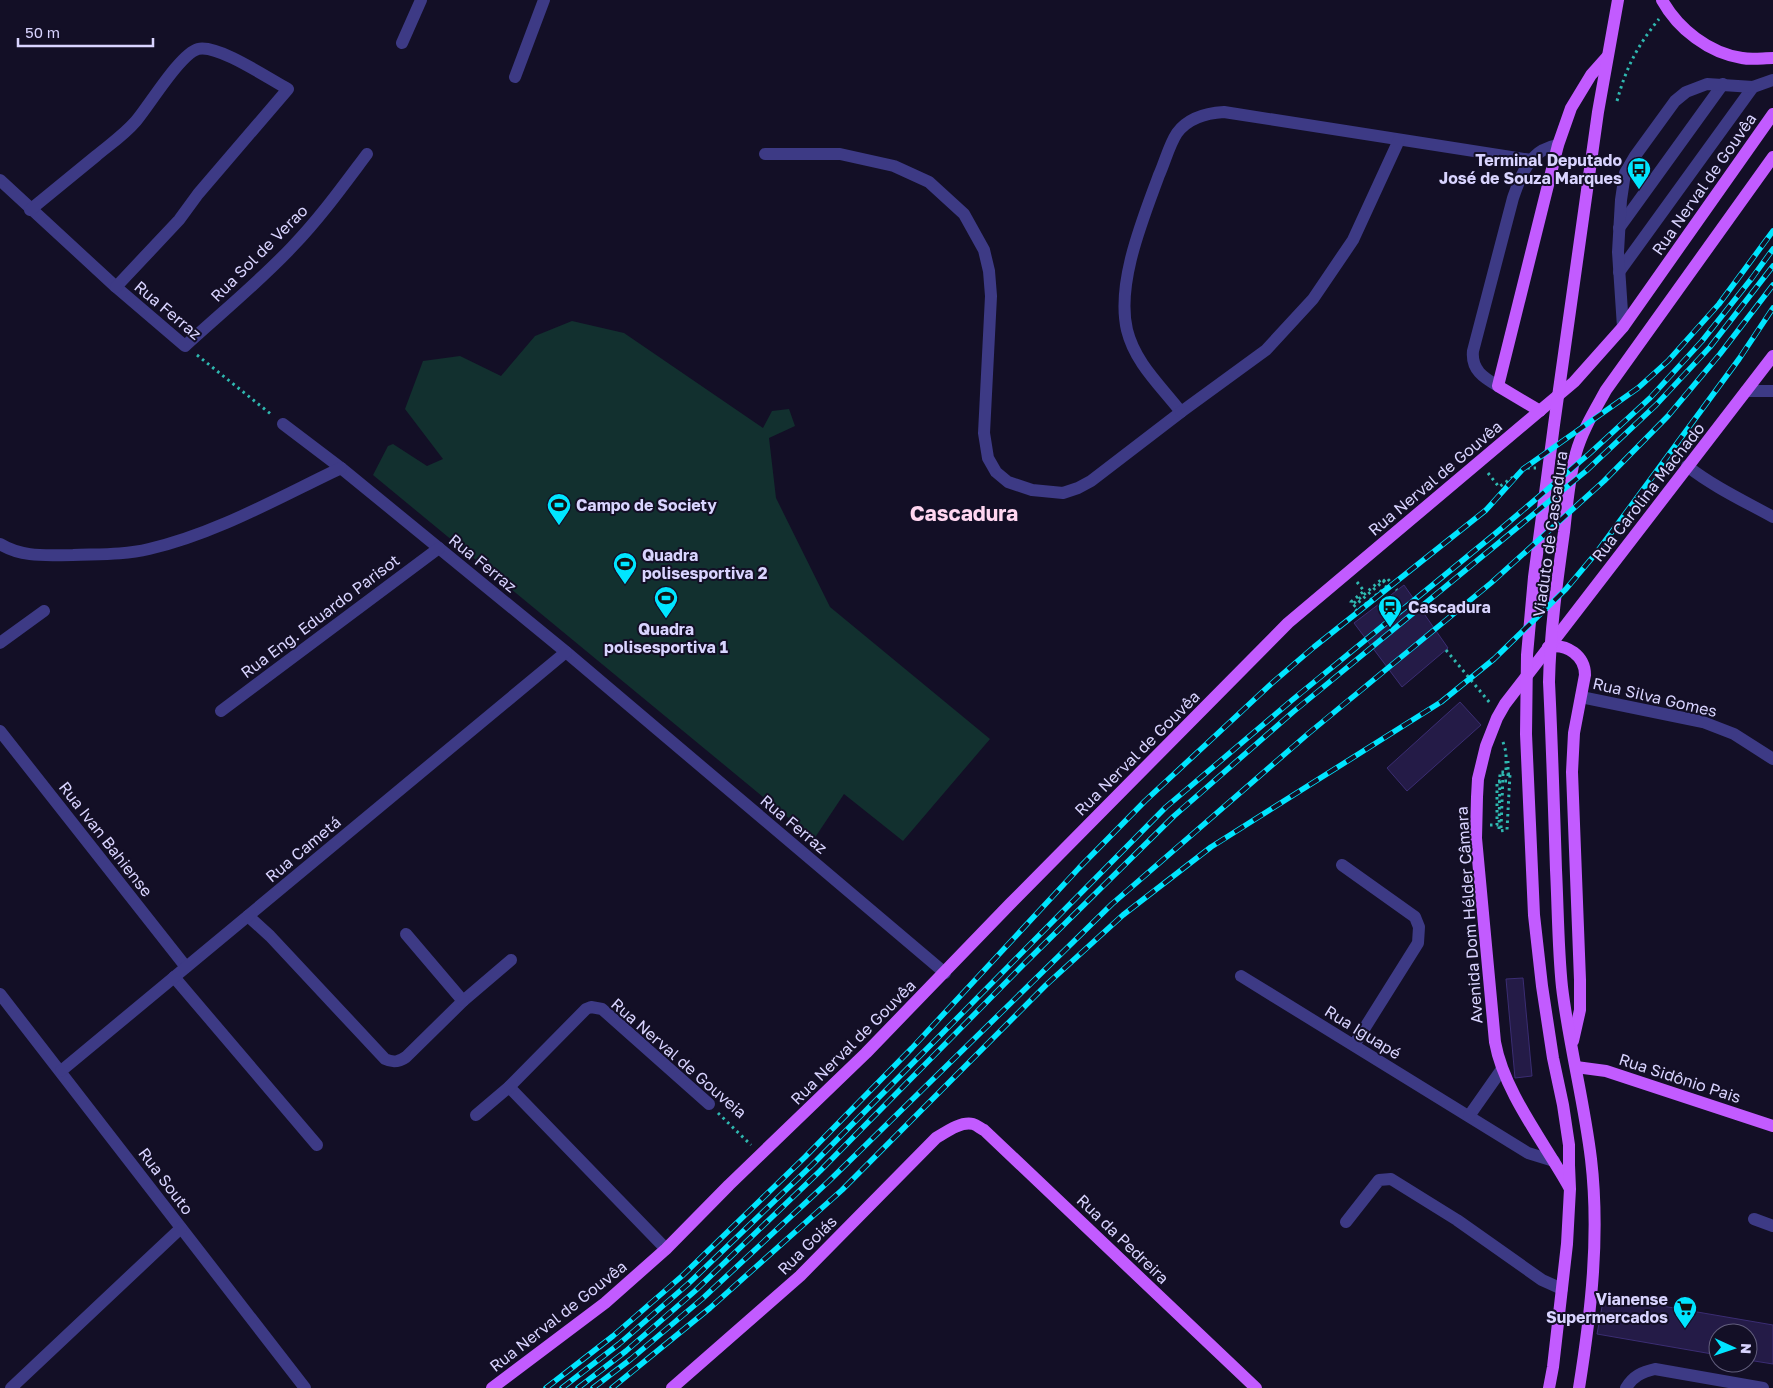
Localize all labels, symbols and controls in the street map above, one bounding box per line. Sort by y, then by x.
scale bar [18,15,152,47]
text: 50 m [25,23,60,41]
street label: Rua Nerval de Gouvêa [1647,109,1761,259]
place label: Terminal Deputado José de Souza Marques [1439,150,1622,188]
bus stop icon: Terminal Deputado José de Souza Marques [1626,156,1652,190]
street label: Rua Sol de Verao [206,200,312,306]
street label: Rua Ferraz [130,276,206,344]
street label: Rua Nerval de Gouvêa [1364,416,1506,540]
street label: Rua Carolina Machado [1587,418,1709,566]
street label: Viaduto de Cascadura [1528,450,1572,618]
sports icon: Campo de Society [546,492,572,526]
place label: Campo de Society [576,495,717,515]
district label: Cascadura [910,500,1018,526]
street label: Rua Ferraz [445,530,521,596]
place label: Quadra polisesportiva 2 [642,545,768,583]
street label: Rua Eng. Eduardo Parisot [237,550,403,682]
sports icon: Quadra polisesportiva 2 [612,551,638,585]
sports icon: Quadra polisesportiva 1 [653,585,679,619]
station icon: Cascadura [1377,594,1403,628]
place label: Cascadura [1408,597,1491,617]
place label: Quadra polisesportiva 1 [604,619,728,657]
street label: Rua Silva Gomes [1591,673,1719,721]
street label: Rua Nerval de Gouvêa [1070,686,1204,820]
street label: Rua Ivan Bahiense [55,778,157,900]
street label: Rua Ferraz [756,790,832,858]
street label: Avenida Dom Hélder Câmara [1451,806,1487,1024]
street label: Rua Cametá [261,812,345,886]
street label: Rua Nerval de Gouvêa [786,975,920,1109]
street label: Rua Nerval de Gouveia [607,994,751,1122]
street label: Rua Iguapé [1321,1001,1405,1063]
street label: Rua Sidônio Pais [1616,1049,1744,1107]
street label: Rua Souto [134,1144,198,1218]
street label: Rua da Pedreira [1073,1190,1173,1288]
street label: Rua Goiás [773,1211,841,1279]
street label: Rua Nerval de Gouvêa [485,1256,631,1376]
place label: Vianense Supermercados [1546,1289,1668,1327]
supermarket icon: Vianense Supermercados [1672,1295,1698,1329]
north arrow [1708,1323,1758,1373]
text: N [1738,1343,1755,1354]

